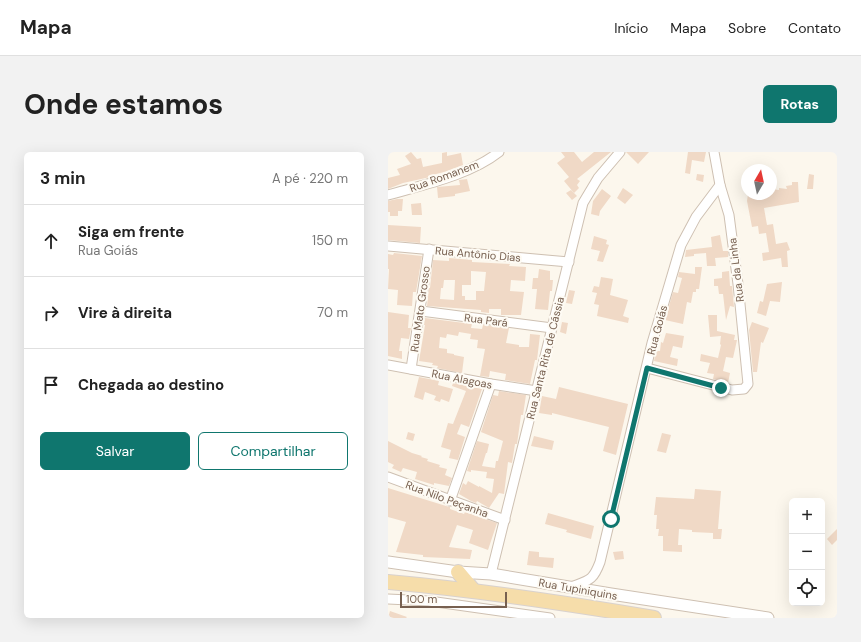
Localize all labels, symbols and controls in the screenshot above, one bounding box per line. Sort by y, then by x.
text: Mapa [20,15,72,40]
text: Início [614,19,648,37]
text: Mapa [670,19,706,37]
text: Sobre [728,19,766,37]
text: Contato [788,19,841,37]
button: Rotas [763,85,837,123]
text: Onde estamos [24,86,223,123]
street label: Rua Romanem [407,157,481,195]
north arrow [741,164,777,200]
text: 3 min [40,167,85,189]
text: A pé · 220 m [272,170,348,187]
text: Siga em frente [78,222,184,242]
icon: ahead [40,230,62,252]
text: 150 m [312,232,348,249]
street label: Rua da Linha [725,237,747,303]
text: Rua Goiás [78,242,138,259]
street label: Rua Antônio Dias [434,243,522,265]
street label: Rua Mato Grosso [407,265,433,353]
street label: Rua Santa Rita de Cássia [523,295,567,421]
icon: right [40,302,62,324]
text: Vire à direita [78,303,172,323]
text: 70 m [317,304,348,321]
street label: Rua Goiás [644,304,670,356]
street label: Rua Pará [463,310,509,330]
street label: Rua Alagoas [431,366,493,392]
icon: arrive [40,374,62,396]
text: Chegada ao destino [78,375,224,395]
route end [712,379,730,397]
button: Salvar [40,432,190,470]
button: Compartilhar [198,432,348,470]
street label: Rua Nilo Peçanha [404,478,490,520]
map controls [789,498,825,606]
button: + [789,498,825,534]
route start [602,510,620,528]
button: − [789,534,825,570]
button: locate [789,570,825,606]
street label: Rua Tupiniquins [537,575,619,603]
scale bar [400,590,507,609]
text: 100 m [406,592,437,606]

